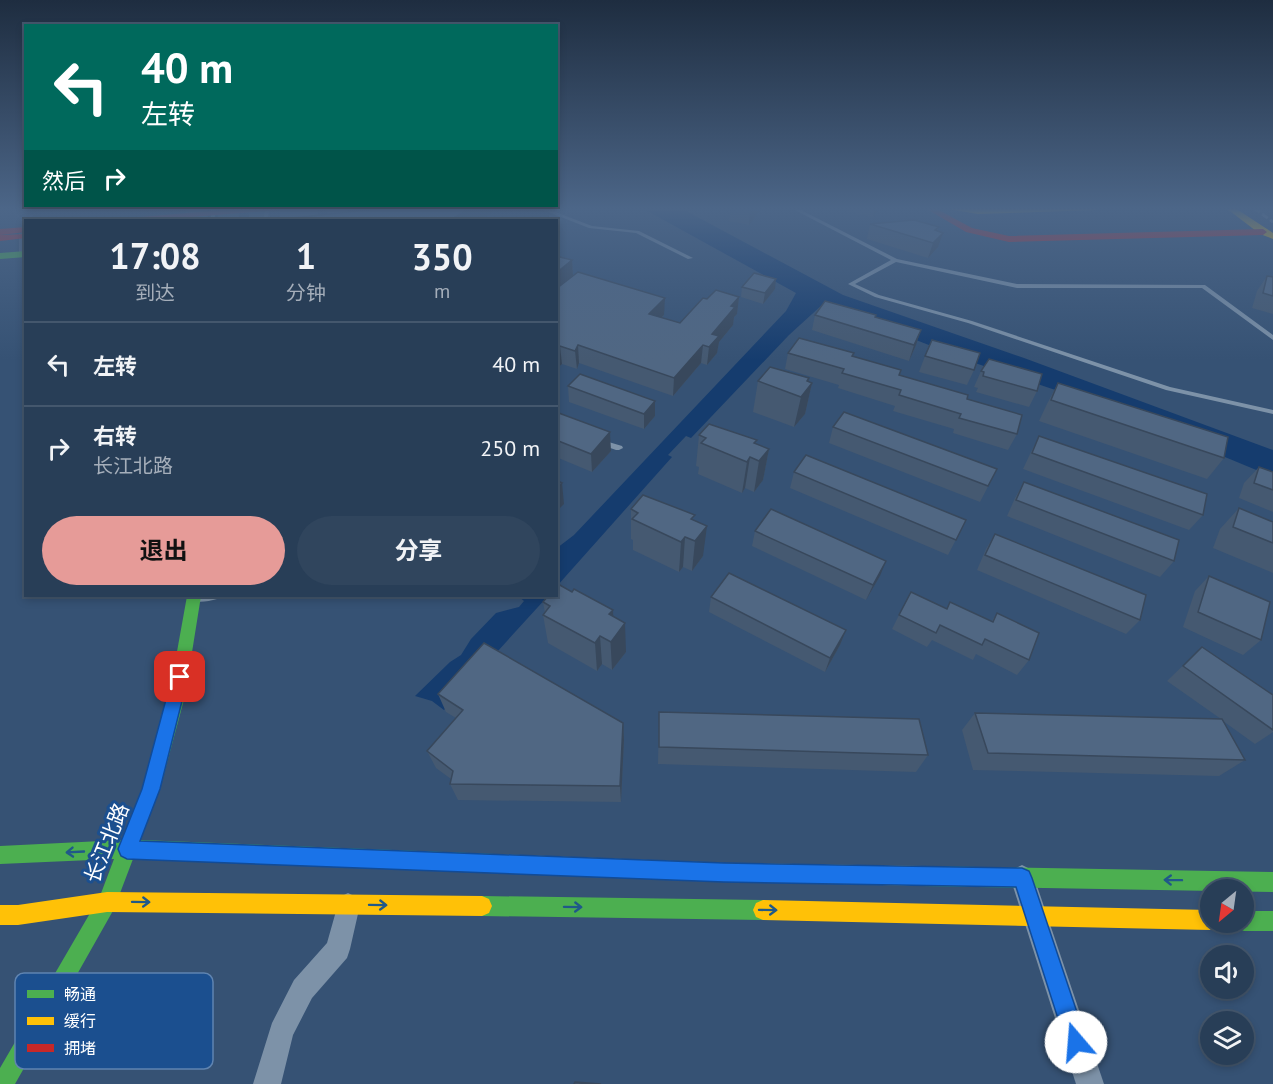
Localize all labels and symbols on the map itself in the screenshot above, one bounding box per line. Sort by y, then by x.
pin [154,651,205,702]
street label: 长江北路 [78,799,135,887]
one-way arrow [66,846,86,857]
one-way arrow [1163,874,1183,886]
north arrow [1200,879,1254,933]
one-way arrow [131,896,151,908]
one-way arrow [368,899,388,911]
one-way arrow [563,901,583,913]
one-way arrow [758,904,778,916]
legend [15,973,213,1069]
text: 畅通 [64,984,96,1004]
position arrow [1044,1010,1108,1074]
text: 缓行 [64,1011,96,1031]
text: 拥堵 [64,1038,96,1058]

